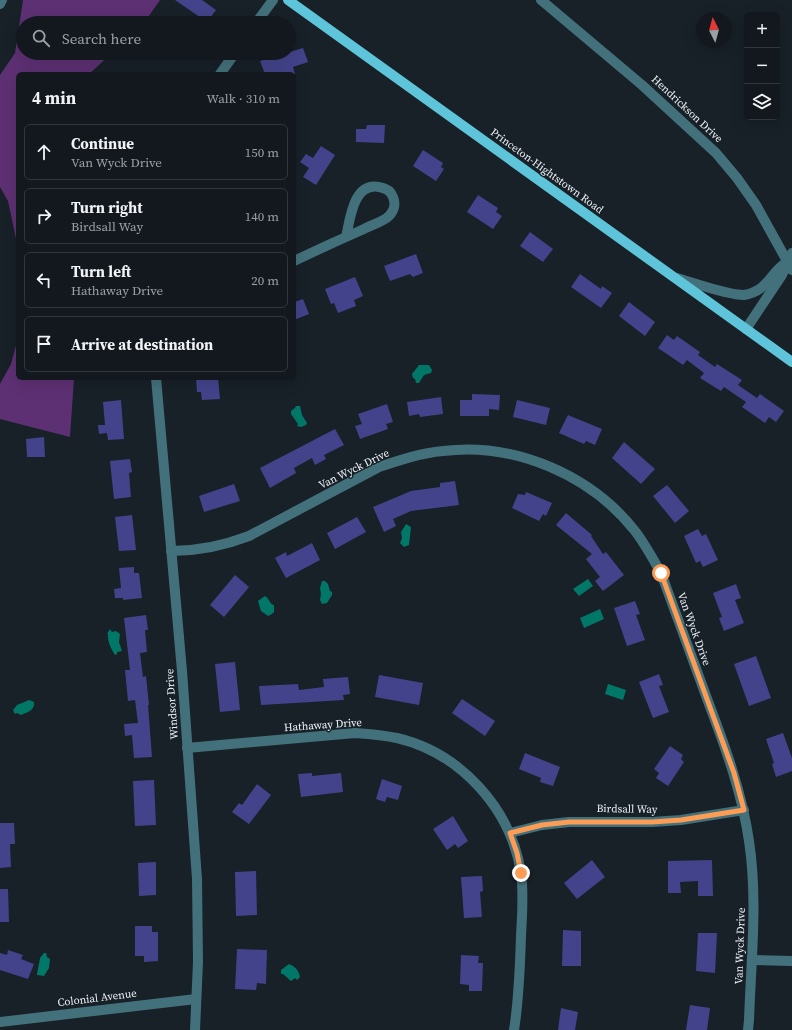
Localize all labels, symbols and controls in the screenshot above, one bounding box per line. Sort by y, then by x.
north arrow [696,12,732,48]
map controls [744,12,780,120]
button: + [744,12,780,48]
search box [16,16,296,60]
icon: search [30,27,52,49]
text: Search here [62,28,141,49]
button: − [744,48,780,84]
street label: Hendrickson Drive [648,72,726,146]
button: layers [744,84,780,120]
text: 4 min [32,86,76,110]
text: Walk · 310 m [207,90,280,107]
street label: Princeton-Hightstown Road [487,125,607,218]
text: Continue [71,133,134,154]
icon: ahead [33,141,55,163]
text: 150 m [245,144,279,161]
text: Van Wyck Drive [71,154,162,171]
text: Turn right [71,197,143,218]
icon: right [33,205,55,227]
text: 140 m [245,208,279,225]
text: Birdsall Way [71,218,143,235]
text: Turn left [71,261,131,282]
icon: left [33,269,55,291]
text: 20 m [251,272,279,289]
text: Hathaway Drive [71,282,163,299]
icon: arrive [33,333,55,355]
text: Arrive at destination [71,334,213,355]
street label: Van Wyck Drive [316,445,392,493]
route start [652,564,670,582]
street label: Van Wyck Drive [674,590,714,668]
street label: Windsor Drive [162,668,182,740]
street label: Hathaway Drive [284,715,363,735]
street label: Birdsall Way [596,801,658,817]
route end [512,864,530,882]
street label: Van Wyck Drive [731,907,749,985]
street label: Colonial Avenue [57,986,138,1010]

